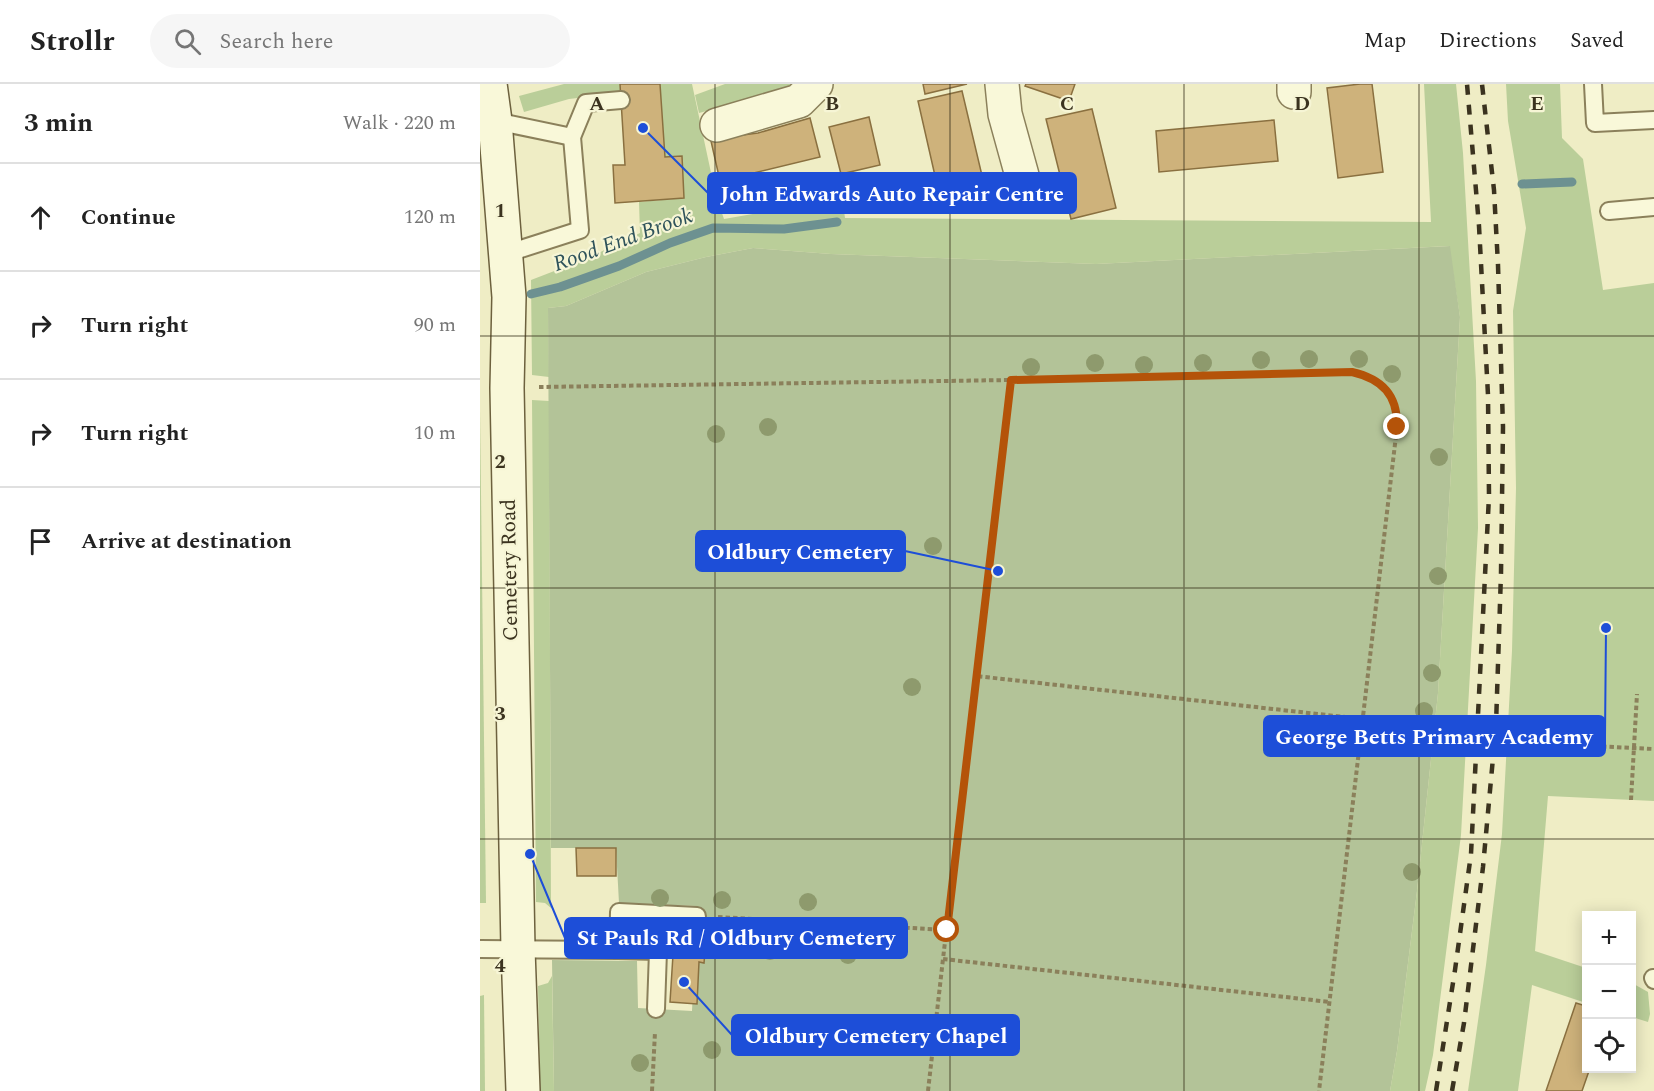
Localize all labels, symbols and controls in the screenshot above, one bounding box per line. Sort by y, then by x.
search box [150,14,570,68]
text: Strollr [30,20,114,63]
icon: search [171,25,204,58]
text: Search here [219,25,333,58]
text: Map [1364,25,1406,57]
text: Directions [1439,25,1537,57]
text: Saved [1570,25,1624,57]
text: A [589,89,605,119]
text: B [825,89,839,119]
text: C [1060,89,1074,119]
text: D [1294,89,1310,119]
text: E [1530,89,1544,119]
text: 3 min [24,103,93,143]
text: Walk · 220 m [343,108,456,138]
callout: John Edwards Auto Repair Centre [708,173,1076,213]
text: John Edwards Auto Repair Centre [720,178,1064,211]
text: 1 [494,196,506,226]
water label: Rood End Brook [548,199,698,281]
icon: ahead [24,201,57,234]
text: Continue [81,201,176,234]
text: 120 m [404,202,456,232]
icon: right [24,309,57,342]
text: Turn right [81,309,188,342]
text: 90 m [414,310,456,340]
route end [1383,413,1409,439]
icon: right [24,417,57,450]
text: Turn right [81,417,188,450]
text: 10 m [414,418,456,448]
text: 2 [494,447,506,477]
street label: Cemetery Road [493,499,527,641]
icon: arrive [24,525,57,558]
text: Arrive at destination [81,525,292,558]
callout: Oldbury Cemetery [696,531,905,571]
text: Oldbury Cemetery [707,536,894,569]
text: 3 [494,699,506,729]
callout: George Betts Primary Academy [1264,716,1605,756]
text: George Betts Primary Academy [1275,721,1594,754]
map controls [1582,911,1636,1073]
button: + [1582,911,1636,965]
route start [933,916,959,942]
callout: St Pauls Rd / Oldbury Cemetery [565,918,907,958]
text: St Pauls Rd / Oldbury Cemetery [577,922,897,955]
text: 4 [494,951,506,981]
button: − [1582,965,1636,1019]
callout: Oldbury Cemetery Chapel [732,1015,1019,1055]
button: locate [1582,1019,1636,1073]
text: Oldbury Cemetery Chapel [745,1020,1007,1053]

